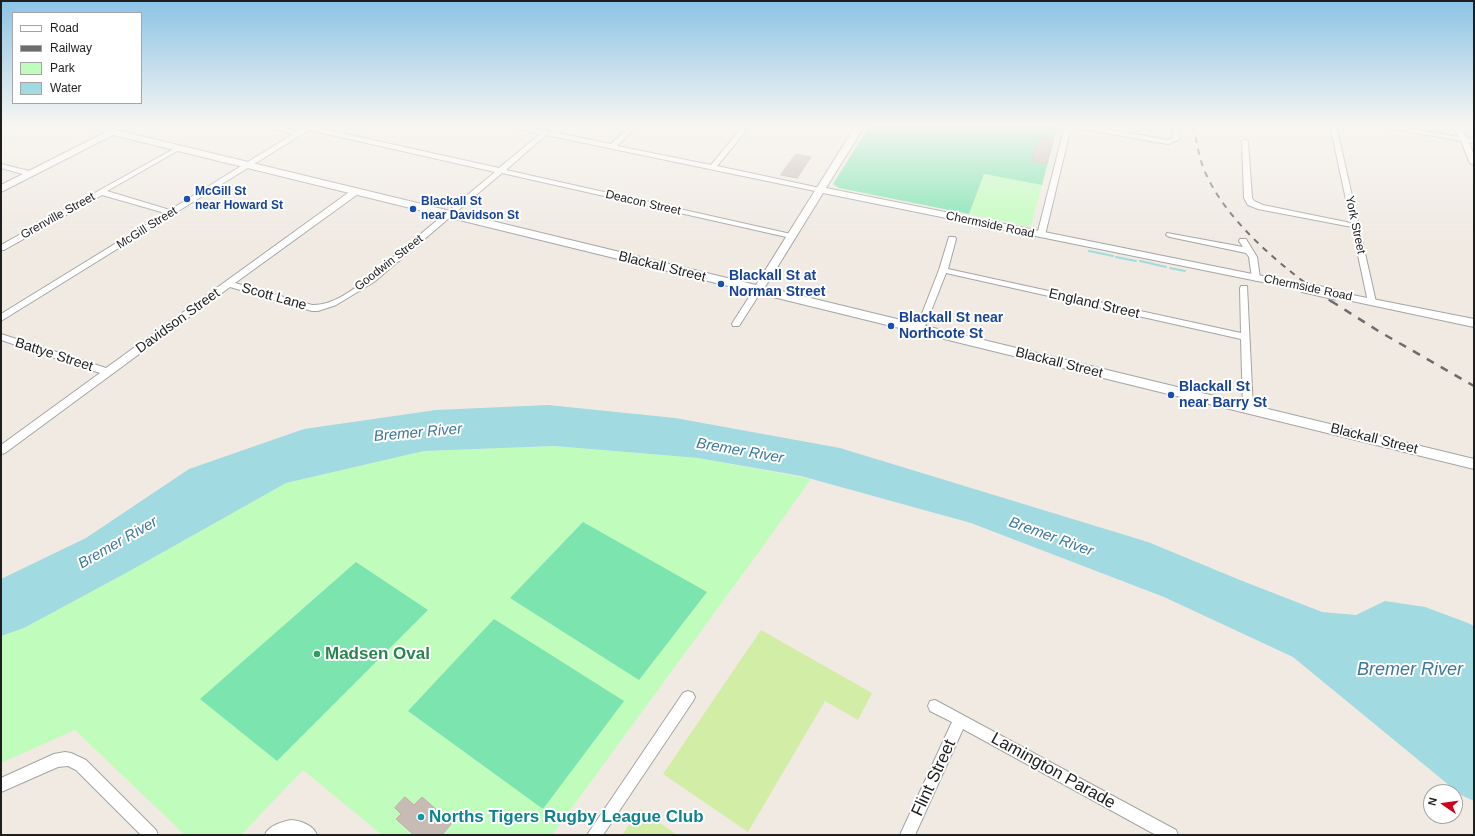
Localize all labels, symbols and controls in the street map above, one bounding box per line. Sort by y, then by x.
legend [12,12,142,104]
text: Road [50,21,79,35]
text: Railway [50,41,92,55]
text: Park [50,61,75,75]
text: Water [50,81,82,95]
place label: McGill St near Howard St [195,185,283,213]
street label: Deacon Street [604,187,682,219]
street label: Grenville Street [18,190,98,242]
marker: McGill St near Howard St [182,194,192,204]
place label: Blackall St near Davidson St [421,195,519,223]
street label: York Street [1342,195,1368,255]
street label: McGill Street [114,204,180,252]
marker: Blackall St near Davidson St [408,204,418,214]
street label: Chermside Road [944,209,1036,241]
street label: Goodwin Street [352,232,426,294]
street label: Blackall Street [617,248,707,286]
place label: Blackall St at Norman Street [729,268,825,300]
street label: Chermside Road [1262,272,1354,304]
marker: Blackall St at Norman Street [716,279,726,289]
street label: Scott Lane [240,280,308,314]
street label: Davidson Street [133,285,223,357]
street label: England Street [1047,285,1141,323]
place label: Blackall St near Northcote St [899,310,1003,342]
marker: Blackall St near Northcote St [886,321,896,331]
street label: Battye Street [13,335,95,375]
street label: Blackall Street [1014,344,1104,382]
place label: Blackall St near Barry St [1179,379,1267,412]
marker: Blackall St near Barry St [1166,390,1176,400]
water label: Bremer River [373,420,463,446]
street label: Blackall Street [1329,420,1419,458]
water label: Bremer River [695,434,785,468]
water label: Bremer River [75,513,161,573]
water label: Bremer River [1006,513,1096,561]
place label: Madsen Oval [325,644,430,664]
marker: Madsen Oval [312,649,322,659]
water label: Bremer River [1357,659,1463,681]
street label: Lamington Parade [987,728,1119,814]
street label: Flint Street [907,736,961,820]
north arrow [1423,784,1463,824]
text: N [1426,796,1439,807]
place label: Norths Tigers Rugby League Club [429,807,704,827]
marker: Norths Tigers Rugby League Club [416,812,426,822]

